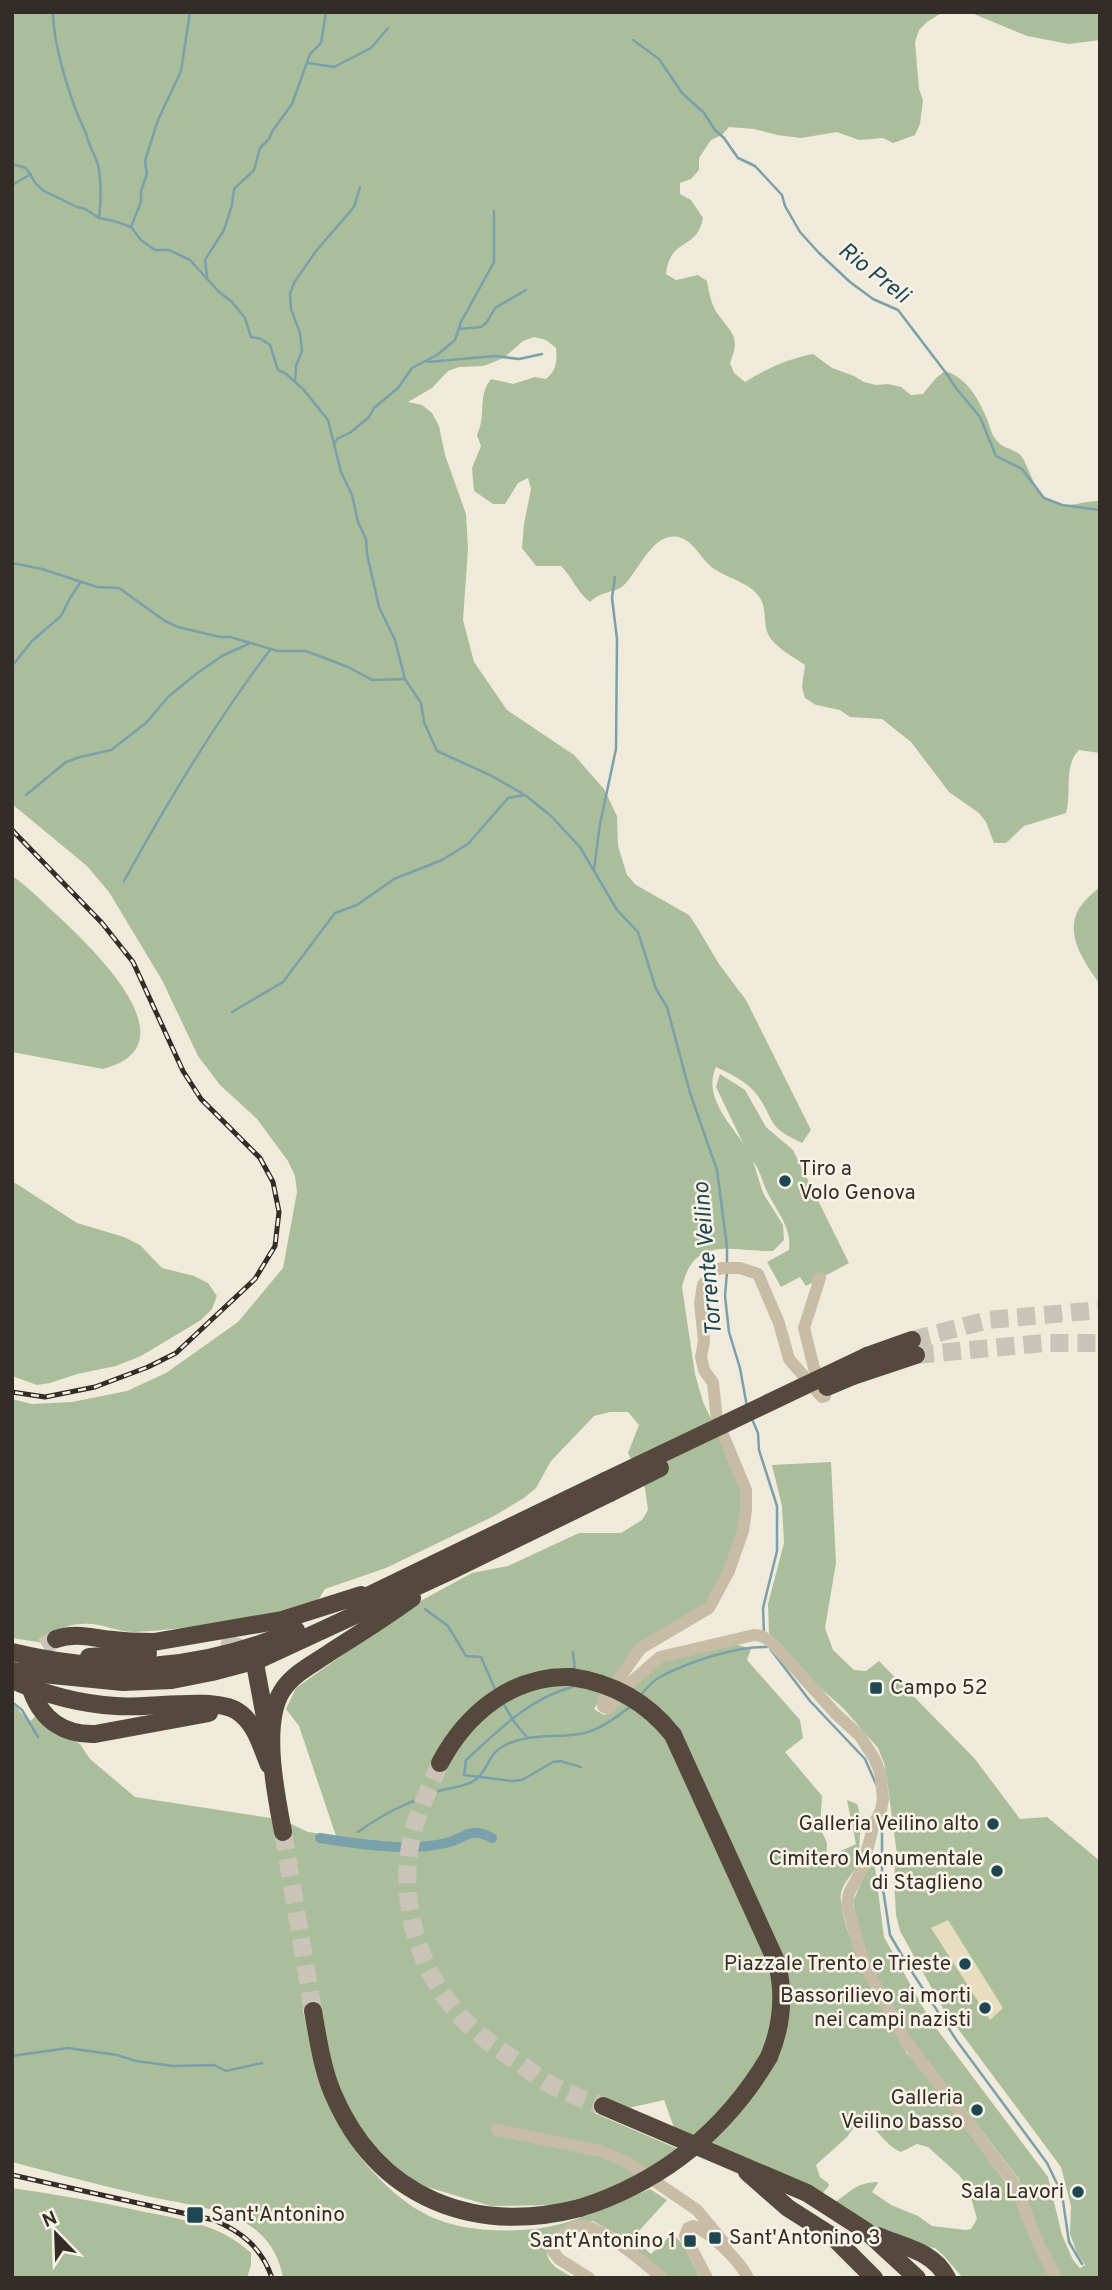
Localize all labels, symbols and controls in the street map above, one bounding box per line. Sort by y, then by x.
water label: Rio Preli [831,237,916,312]
place label: Tiro a Volo Genova [799,1156,916,1207]
marker: Tiro a Volo Genova [777,1173,793,1189]
water label: Torrente Veilino [688,1180,730,1337]
place label: Campo 52 [890,1675,988,1702]
marker: Campo 52 [868,1680,884,1696]
place label: Galleria Veilino alto [799,1811,979,1838]
marker: Galleria Veilino alto [985,1816,1001,1832]
place label: Cimitero Monumentale di Staglieno [768,1846,983,1897]
marker: Cimitero Monumentale di Staglieno [989,1863,1005,1879]
place label: Piazzale Trento e Trieste [724,1951,951,1978]
marker: Piazzale Trento e Trieste [957,1956,973,1972]
place label: Bassorilievo ai morti nei campi nazisti [780,1983,971,2034]
marker: Bassorilievo ai morti nei campi nazisti [977,2000,993,2016]
place label: Galleria Veilino basso [841,2085,963,2136]
marker: Galleria Veilino basso [969,2102,985,2118]
place label: Sala Lavori [960,2179,1064,2206]
marker: Sala Lavori [1070,2184,1086,2200]
north arrow [21,2199,91,2269]
place label: Sant'Antonino [211,2202,345,2229]
marker: Sant'Antonino [185,2205,205,2225]
text: N [39,2206,61,2234]
place label: Sant'Antonino 3 [729,2225,881,2252]
place label: Sant'Antonino 1 [529,2228,676,2255]
marker: Sant'Antonino 3 [707,2230,723,2246]
marker: Sant'Antonino 1 [682,2233,698,2249]

